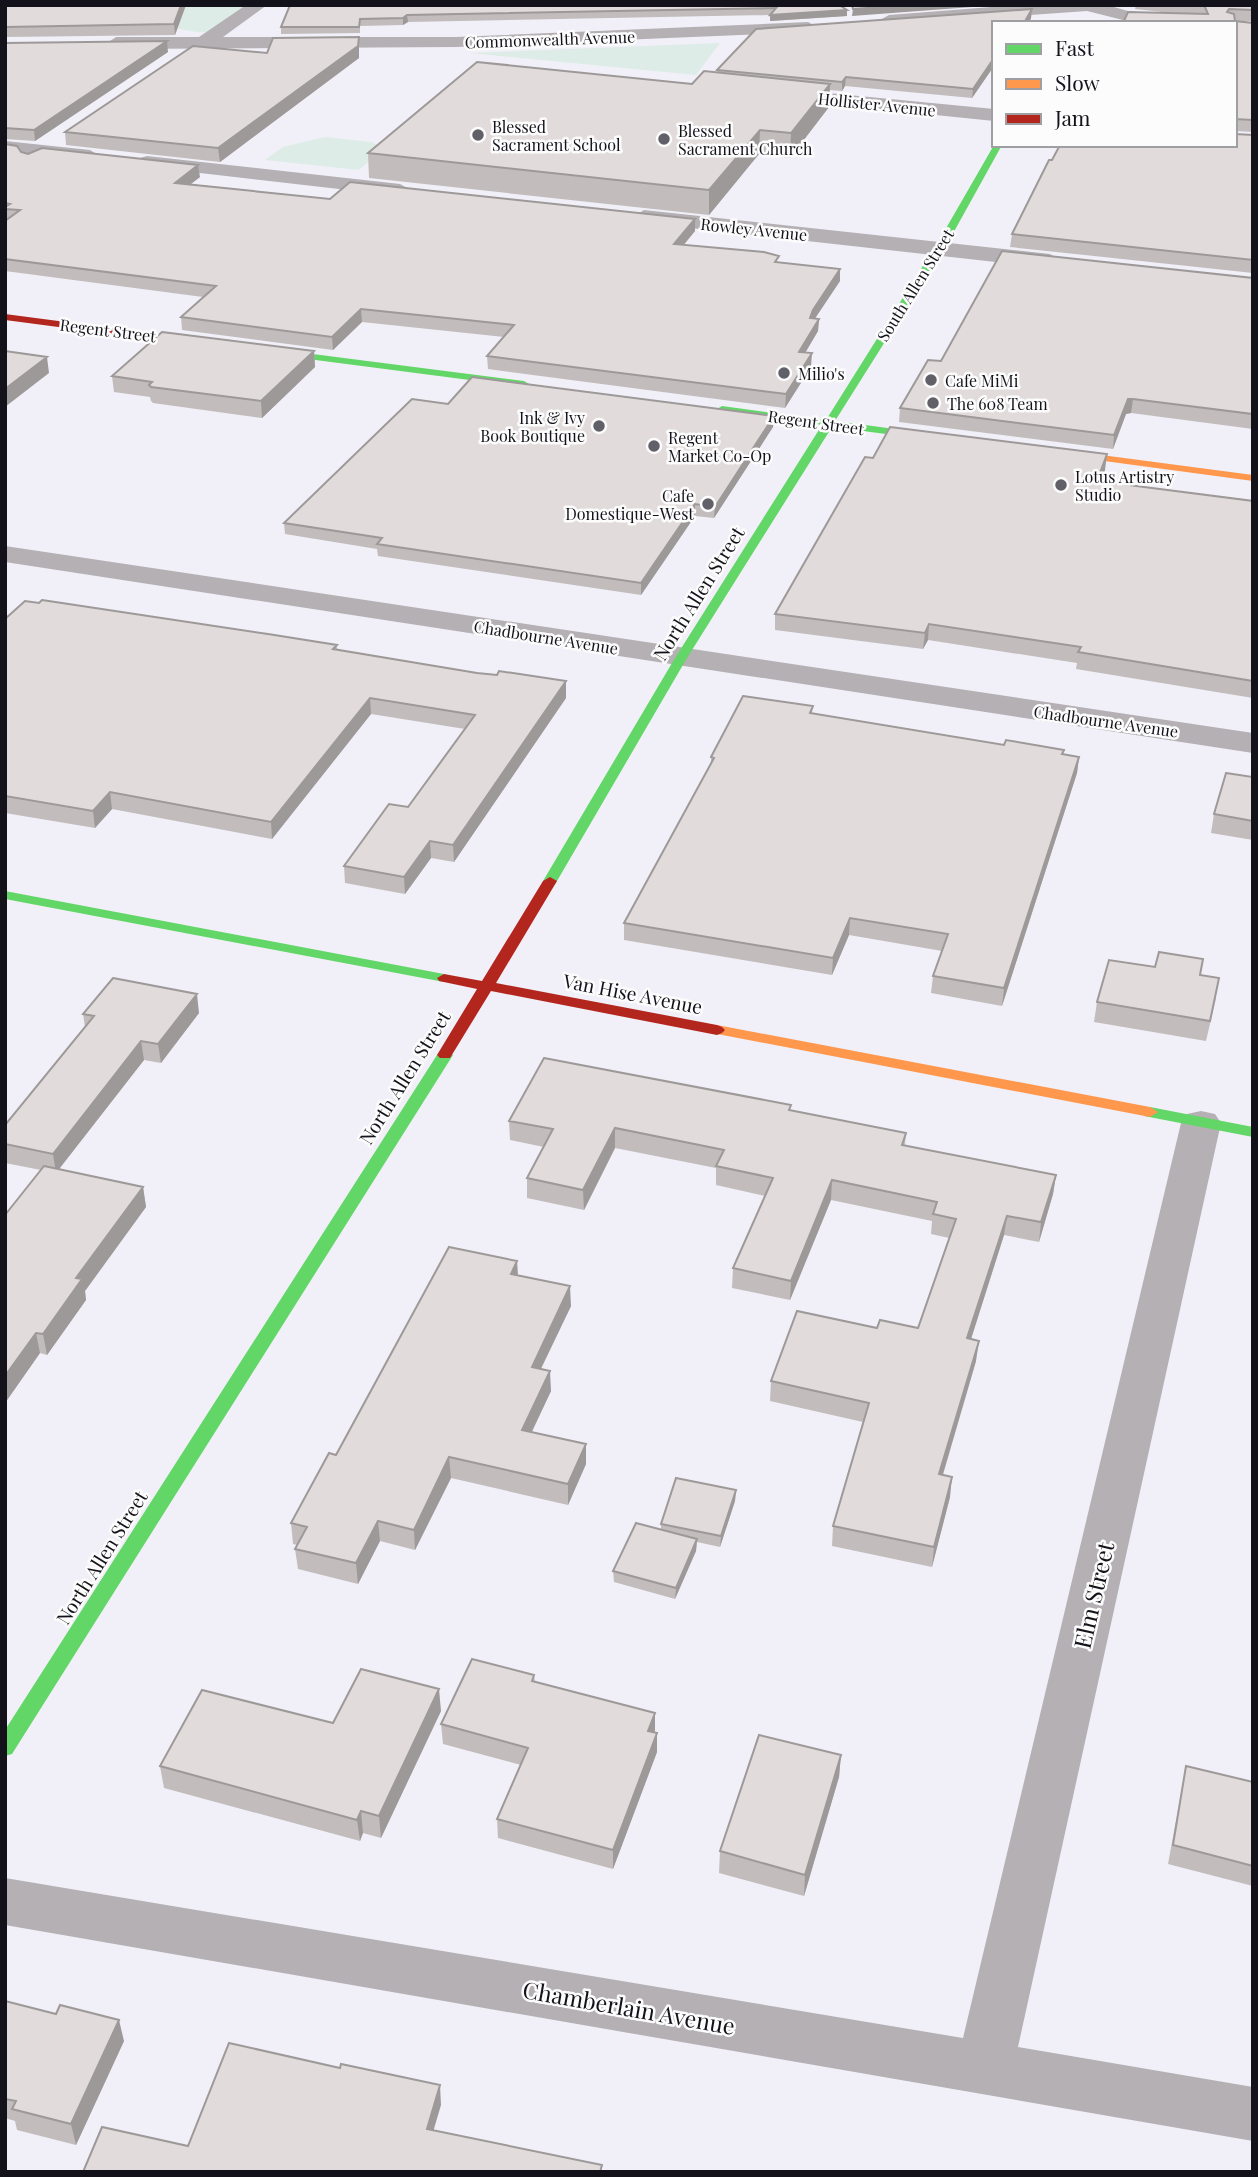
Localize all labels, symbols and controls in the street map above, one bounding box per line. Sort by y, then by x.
legend [992,21,1237,147]
street label: Commonwealth Avenue [464,26,636,52]
text: Fast [1055,33,1094,61]
text: Slow [1055,68,1100,96]
street label: Hollister Avenue [817,87,937,121]
text: Jam [1054,103,1091,131]
place label: Blessed Sacrament School [492,116,621,155]
place label: Blessed Sacrament Church [678,120,813,159]
marker: Blessed Sacrament School [470,127,486,143]
marker: Blessed Sacrament Church [656,131,672,147]
street label: Rowley Avenue [700,213,808,245]
street label: South Allen Street [872,225,958,345]
street label: Regent Street [59,314,158,346]
place label: Milio's [798,363,845,384]
marker: Milio's [776,365,792,381]
place label: Cafe MiMi [945,370,1019,391]
marker: Cafe MiMi [923,372,939,388]
place label: The 608 Team [947,393,1048,414]
marker: The 608 Team [925,395,941,411]
street label: Regent Street [767,405,866,439]
place label: Ink & Ivy Book Boutique [480,407,585,446]
marker: Ink & Ivy Book Boutique [591,418,607,434]
place label: Regent Market Co-Op [668,427,771,466]
marker: Regent Market Co-Op [646,438,662,454]
place label: Lotus Artistry Studio [1075,466,1174,505]
marker: Lotus Artistry Studio [1053,477,1069,493]
place label: Cafe Domestique-West [565,485,694,524]
marker: Cafe Domestique-West [700,496,716,512]
street label: North Allen Street [646,521,750,665]
street label: Chadbourne Avenue [472,615,620,659]
street label: Chadbourne Avenue [1032,700,1180,742]
street label: Van Hise Avenue [560,967,705,1019]
street label: North Allen Street [352,1005,456,1149]
street label: North Allen Street [49,1485,153,1629]
street label: Elm Street [1066,1538,1120,1651]
street label: Chamberlain Avenue [520,1973,738,2041]

